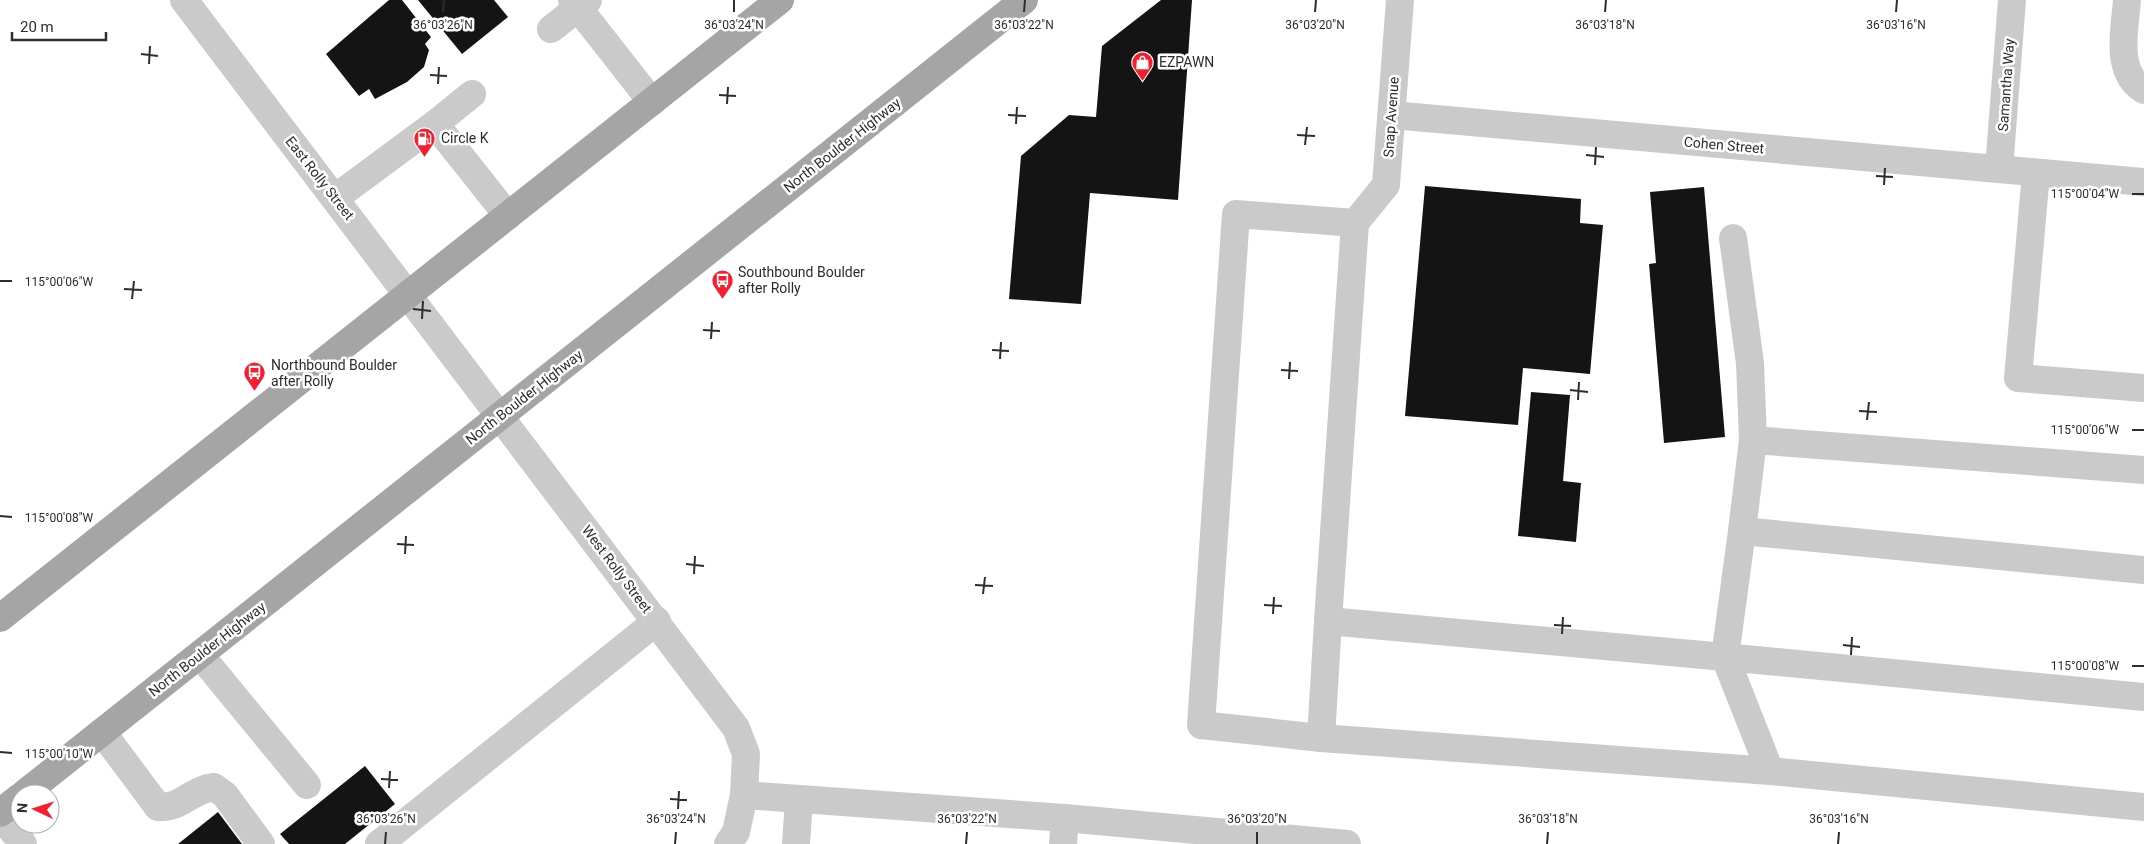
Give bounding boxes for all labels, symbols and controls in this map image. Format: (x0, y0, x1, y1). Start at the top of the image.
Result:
scale bar (12, 10, 106, 42)
text: 20 m (20, 18, 54, 36)
text: 36°03'26"N (413, 18, 473, 32)
text: 36°03'24"N (704, 18, 764, 32)
text: 36°03'22"N (994, 18, 1054, 32)
text: 36°03'20"N (1285, 18, 1345, 32)
text: 36°03'18"N (1575, 18, 1635, 32)
text: 36°03'16"N (1866, 18, 1926, 32)
street label: Samantha Way (1995, 38, 2017, 132)
shop icon: EZPAWN (1131, 50, 1155, 81)
place label: EZPAWN (1159, 54, 1214, 70)
street label: Snap Avenue (1380, 76, 1402, 158)
street label: North Boulder Highway (780, 94, 904, 196)
fuel station icon: Circle K (413, 126, 437, 157)
place label: Circle K (441, 130, 489, 146)
street label: East Rolly Street (283, 133, 358, 223)
street label: Cohen Street (1683, 134, 1765, 157)
text: 115°00'04"W (2051, 187, 2119, 201)
place label: Southbound Boulder after Rolly (738, 264, 865, 296)
bus stop icon: Southbound Boulder after Rolly (710, 268, 734, 299)
text: 115°00'06"W (25, 275, 93, 289)
street label: North Boulder Highway (462, 346, 586, 448)
place label: Northbound Boulder after Rolly (271, 357, 397, 389)
bus stop icon: Northbound Boulder after Rolly (243, 361, 267, 392)
text: 115°00'06"W (2051, 423, 2119, 437)
text: 115°00'08"W (25, 511, 93, 525)
street label: West Rolly Street (579, 522, 655, 616)
street label: North Boulder Highway (145, 598, 269, 700)
text: 115°00'08"W (2051, 659, 2119, 673)
text: 115°00'10"W (25, 747, 93, 761)
north arrow (10, 784, 60, 834)
text: N (14, 803, 30, 814)
text: 36°03'26"N (356, 812, 416, 826)
text: 36°03'24"N (646, 812, 706, 826)
text: 36°03'22"N (937, 812, 997, 826)
text: 36°03'20"N (1227, 812, 1287, 826)
text: 36°03'18"N (1518, 812, 1578, 826)
text: 36°03'16"N (1809, 812, 1869, 826)

